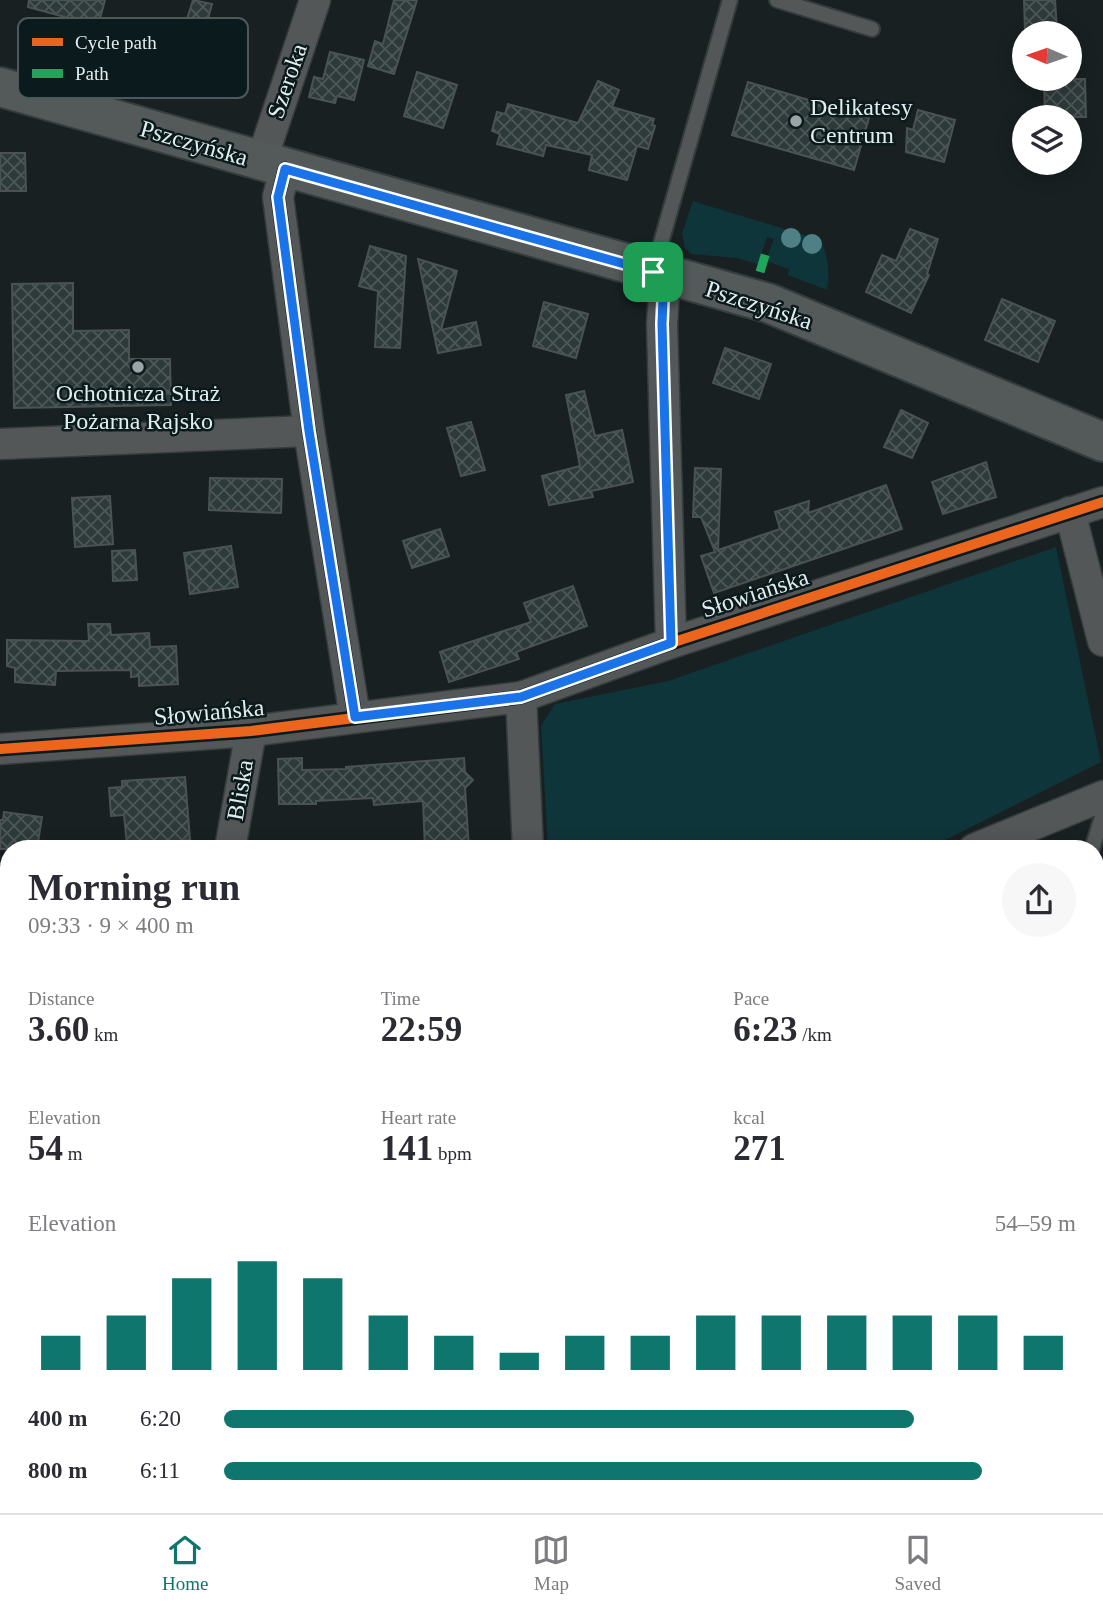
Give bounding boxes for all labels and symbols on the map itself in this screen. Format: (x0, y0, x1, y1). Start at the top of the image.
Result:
legend (18, 18, 248, 98)
north arrow (1012, 21, 1082, 91)
text: Cycle path (75, 32, 157, 53)
street label: Szeroka (262, 40, 312, 122)
text: Path (75, 63, 109, 84)
place label: Delikatesy Centrum (810, 94, 913, 148)
marker: Delikatesy Centrum (788, 113, 804, 129)
street label: Pszczyńska (137, 115, 251, 171)
pin (623, 242, 683, 302)
street label: Pszczyńska (702, 276, 816, 335)
marker: Ochotnicza Straż Pożarna Rajsko (130, 359, 146, 375)
place label: Ochotnicza Straż Pożarna Rajsko (56, 380, 220, 434)
street label: Słowiańska (698, 563, 812, 622)
street label: Słowiańska (153, 694, 266, 730)
street label: Bliska (222, 757, 258, 822)

